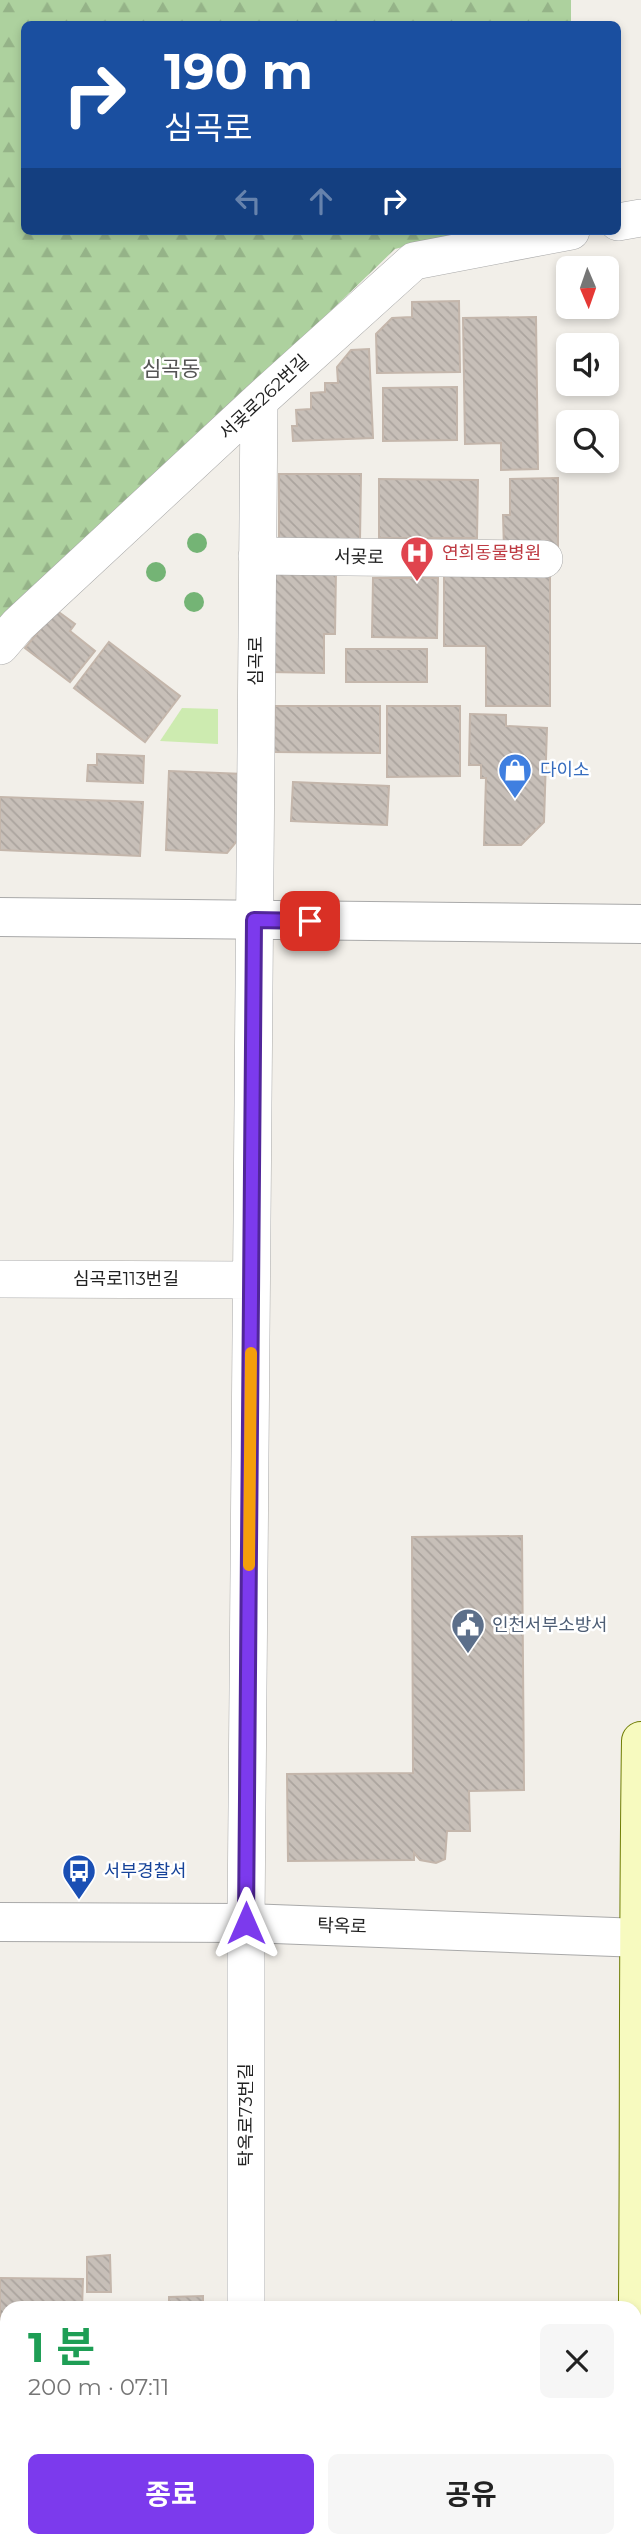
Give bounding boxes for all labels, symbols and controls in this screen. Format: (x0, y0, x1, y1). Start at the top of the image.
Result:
text: 190 m (164, 42, 313, 101)
icon: right (49, 49, 140, 140)
text: 심곡로 (164, 108, 252, 147)
icon: left (229, 182, 267, 220)
icon: ahead (302, 182, 340, 220)
icon: right (375, 182, 413, 220)
north arrow (556, 256, 620, 318)
map controls (556, 256, 619, 473)
button: sound (556, 333, 619, 396)
street label: 서곶로262번길 (215, 350, 313, 444)
district label: 심곡동 (142, 356, 200, 381)
button: search (556, 410, 619, 473)
hospital icon: 연희동물병원 (398, 534, 436, 583)
place label: 연희동물병원 (442, 542, 541, 564)
street label: 서곶로 (334, 546, 384, 568)
street label: 심곡로 (245, 636, 267, 686)
shop icon: 다이소 (496, 751, 534, 800)
place label: 다이소 (540, 759, 590, 781)
pin (280, 891, 340, 951)
icon: arrive (291, 902, 329, 940)
street label: 심곡로113번길 (73, 1268, 179, 1290)
public building icon: 인천서부소방서 (449, 1606, 487, 1655)
place label: 인천서부소방서 (492, 1614, 608, 1636)
bus stop icon: 서부경찰서 (60, 1852, 98, 1901)
place label: 서부경찰서 (104, 1860, 187, 1882)
position arrow (209, 1886, 283, 1960)
street label: 탁옥로 (317, 1914, 367, 1938)
street label: 탁옥로73번길 (235, 2063, 257, 2167)
text: 1 분 (28, 2321, 95, 2373)
button: close (540, 2324, 614, 2398)
text: 200 m · 07:11 (28, 2373, 169, 2401)
button: 종료 (28, 2454, 314, 2534)
button: 공유 (328, 2454, 614, 2534)

